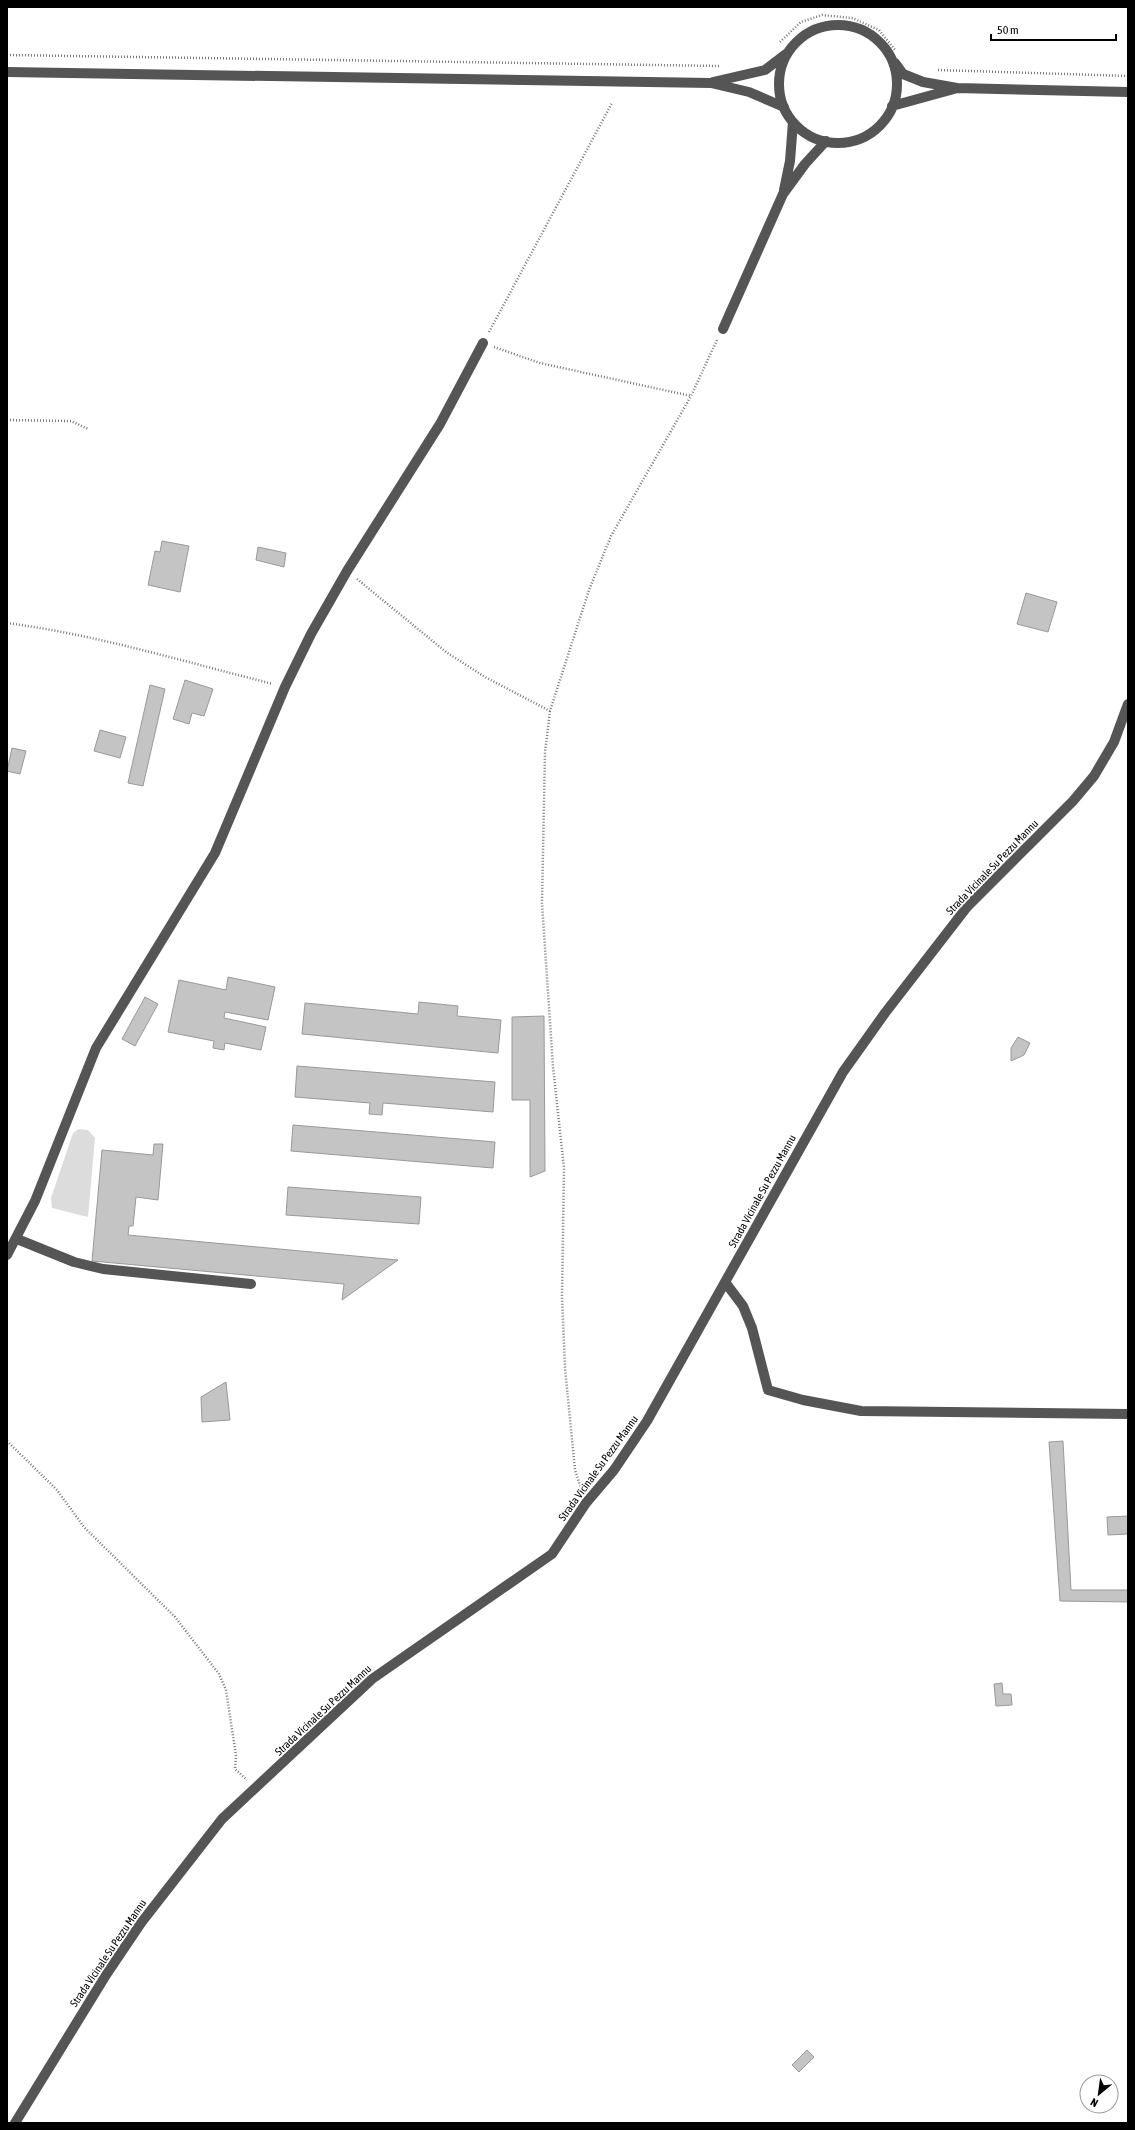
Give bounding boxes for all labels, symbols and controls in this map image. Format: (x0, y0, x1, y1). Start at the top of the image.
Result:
scale bar (991, 16, 1116, 42)
text: 50 m (997, 23, 1019, 37)
street label: Strada Vicinale Su Pezzu Mannu (944, 817, 1040, 917)
street label: Strada Vicinale Su Pezzu Mannu (726, 1133, 798, 1249)
street label: Strada Vicinale Su Pezzu Mannu (556, 1413, 640, 1523)
street label: Strada Vicinale Su Pezzu Mannu (272, 1662, 374, 1758)
street label: Strada Vicinale Su Pezzu Mannu (68, 1897, 148, 2009)
north arrow (1079, 2074, 1119, 2114)
text: N (1088, 2096, 1100, 2110)

